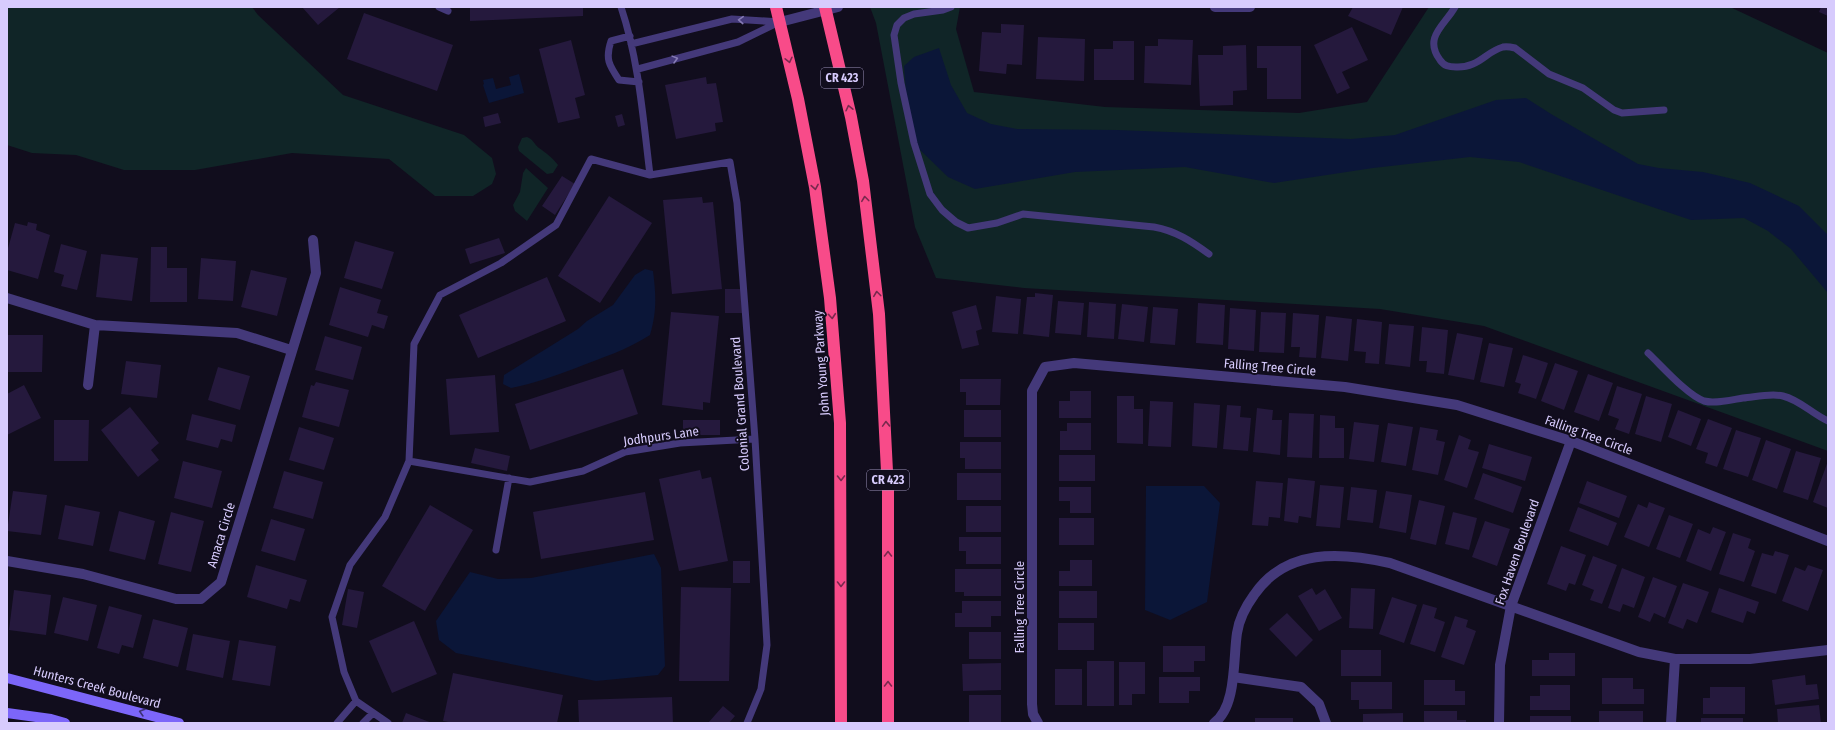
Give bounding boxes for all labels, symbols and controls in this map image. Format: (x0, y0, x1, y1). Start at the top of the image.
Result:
one-way arrow (738, 15, 744, 24)
one-way arrow (671, 55, 678, 64)
one-way arrow (784, 57, 792, 63)
road number: CR 423 (821, 68, 863, 88)
one-way arrow (845, 105, 853, 111)
one-way arrow (810, 184, 819, 190)
one-way arrow (861, 196, 870, 202)
one-way arrow (873, 291, 882, 297)
street label: John Young Parkway (810, 309, 832, 416)
one-way arrow (827, 313, 836, 319)
street label: Colonial Grand Boulevard (728, 336, 752, 472)
street label: Falling Tree Circle (1223, 356, 1317, 378)
street label: Falling Tree Circle (1543, 412, 1635, 458)
one-way arrow (882, 421, 890, 427)
street label: Jodhpurs Lane (622, 423, 700, 449)
road number: CR 423 (867, 470, 909, 490)
one-way arrow (837, 475, 845, 481)
street label: Fox Haven Boulevard (1492, 497, 1542, 607)
street label: Amaca Circle (204, 501, 238, 569)
one-way arrow (884, 551, 892, 557)
street label: Falling Tree Circle (1012, 561, 1027, 653)
one-way arrow (837, 581, 845, 587)
street label: Hunters Creek Boulevard (32, 663, 162, 711)
one-way arrow (884, 681, 892, 687)
one-way arrow (139, 708, 146, 717)

